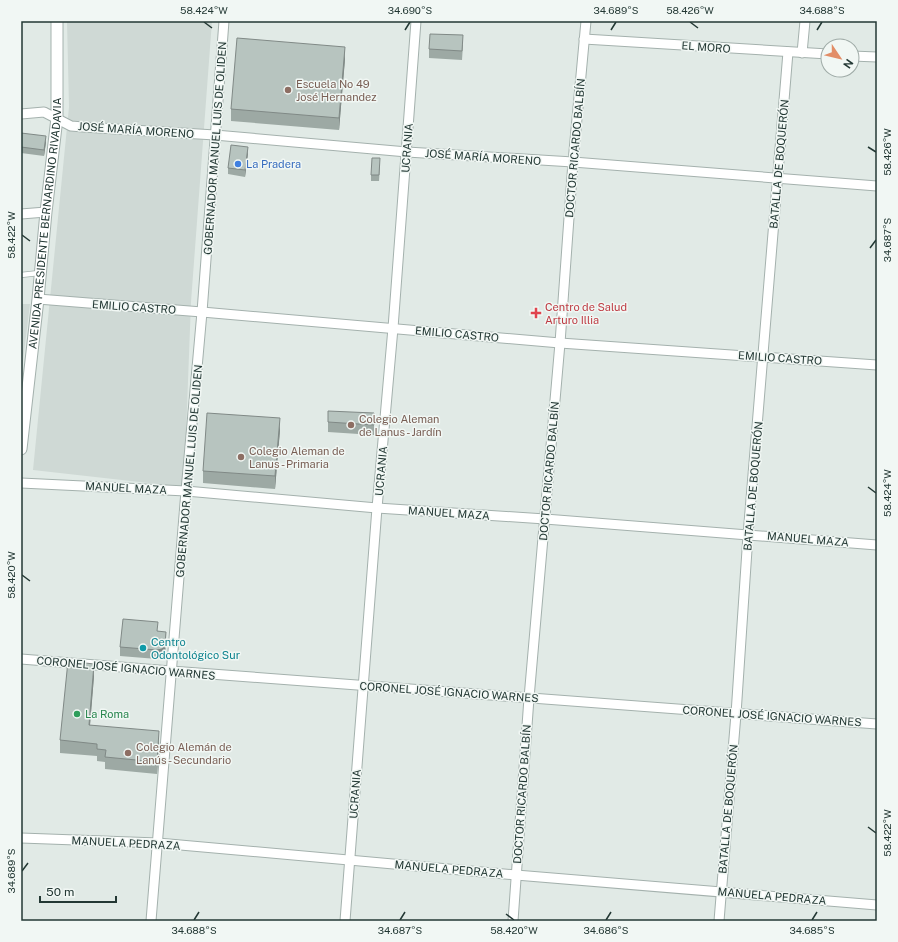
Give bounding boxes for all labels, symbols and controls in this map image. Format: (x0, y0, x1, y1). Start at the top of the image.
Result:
text: 58.424°W (180, 4, 228, 16)
text: 34.690°S (388, 4, 433, 16)
text: 34.689°S (594, 4, 639, 16)
text: 58.426°W (666, 4, 714, 16)
text: 34.688°S (799, 4, 845, 16)
north arrow (820, 38, 860, 78)
street label: EL MORO (681, 39, 731, 55)
street label: GOBERNADOR MANUEL LUIS DE OLIDEN (202, 41, 228, 255)
text: N (841, 57, 856, 71)
place label: Escuela No 49 José Hernandez (296, 78, 376, 103)
street label: DOCTOR RICARDO BALBÍN (562, 78, 587, 218)
marker: Escuela No 49 José Hernandez (283, 85, 293, 95)
street label: AVENIDA PRESIDENTE BERNARDINO RIVADAVIA (26, 97, 63, 350)
street label: BATALLA DE BOQUERÓN (766, 99, 791, 229)
street label: JOSÉ MARÍA MORENO (78, 119, 194, 140)
street label: UCRANIA (399, 123, 415, 173)
text: 58.426°W (881, 128, 893, 176)
street label: JOSÉ MARÍA MORENO (425, 146, 541, 167)
place label: La Pradera (246, 158, 301, 170)
marker: La Pradera (233, 159, 243, 169)
text: 58.422°W (5, 211, 17, 259)
text: 34.687°S (881, 217, 893, 262)
street label: EMILIO CASTRO (92, 298, 176, 316)
place label: Centro de Salud Arturo Illia (545, 301, 627, 326)
marker: Centro de Salud Arturo Illia (530, 307, 542, 319)
street label: EMILIO CASTRO (415, 324, 499, 344)
street label: EMILIO CASTRO (738, 349, 822, 367)
street label: GOBERNADOR MANUEL LUIS DE OLIDEN (174, 364, 204, 578)
street label: DOCTOR RICARDO BALBÍN (536, 401, 561, 541)
place label: Colegio Aleman de Lanus - Jardín (359, 413, 442, 438)
marker: Colegio Aleman de Lanus - Jardín (346, 420, 356, 430)
street label: BATALLA DE BOQUERÓN (740, 421, 765, 551)
place label: Colegio Aleman de Lanus - Primaria (249, 445, 345, 470)
street label: UCRANIA (373, 445, 389, 496)
marker: Colegio Aleman de Lanus - Primaria (236, 452, 246, 462)
text: 58.424°W (881, 469, 893, 517)
street label: MANUEL MAZA (85, 480, 167, 496)
street label: MANUEL MAZA (408, 504, 490, 522)
street label: MANUEL MAZA (767, 529, 849, 549)
text: 58.420°W (5, 551, 17, 599)
place label: Centro Odontológico Sur (151, 636, 240, 661)
marker: Centro Odontológico Sur (138, 643, 148, 653)
street label: CORONEL JOSÉ IGNACIO WARNES (36, 653, 216, 682)
street label: CORONEL JOSÉ IGNACIO WARNES (359, 679, 539, 704)
street label: CORONEL JOSÉ IGNACIO WARNES (682, 703, 862, 728)
place label: La Roma (85, 708, 129, 720)
marker: La Roma (72, 709, 82, 719)
street label: DOCTOR RICARDO BALBÍN (510, 724, 533, 864)
place label: Colegio Alemán de Lanús - Secundario (136, 741, 232, 766)
street label: BATALLA DE BOQUERÓN (715, 744, 740, 874)
marker: Colegio Alemán de Lanús - Secundario (123, 748, 133, 758)
street label: UCRANIA (347, 769, 363, 819)
text: 58.422°W (881, 809, 893, 857)
street label: MANUELA PEDRAZA (71, 834, 181, 852)
text: 34.689°S (5, 848, 17, 893)
street label: MANUELA PEDRAZA (394, 858, 504, 880)
scale bar (40, 878, 116, 904)
text: 50 m (46, 885, 74, 899)
street label: MANUELA PEDRAZA (717, 885, 827, 907)
text: 34.688°S (171, 924, 217, 936)
text: 34.687°S (378, 924, 423, 936)
text: 58.420°W (490, 924, 538, 936)
text: 34.686°S (584, 924, 629, 936)
text: 34.685°S (789, 924, 835, 936)

